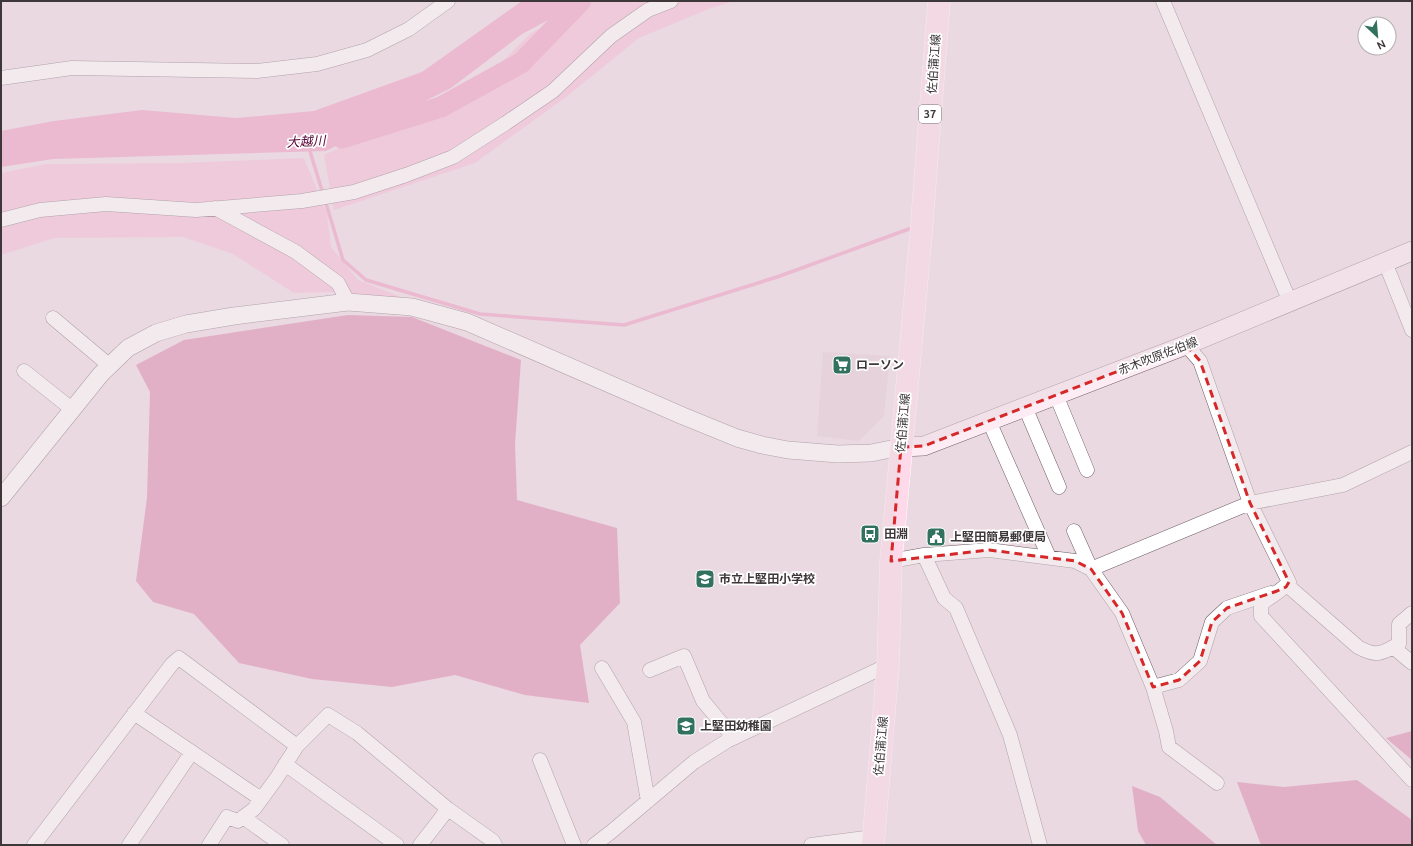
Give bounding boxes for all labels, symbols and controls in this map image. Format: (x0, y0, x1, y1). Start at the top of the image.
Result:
north arrow (1357, 16, 1397, 56)
street label: 佐伯蒲江線 (925, 34, 942, 94)
text: N (1375, 38, 1388, 52)
road number: 37 (919, 105, 941, 123)
water label: 大越川 (286, 133, 328, 149)
street label: 赤木吹原佐伯線 (1116, 334, 1199, 377)
supermarket icon: ローソン (831, 354, 853, 376)
place label: ローソン (856, 358, 904, 371)
street label: 佐伯蒲江線 (893, 392, 912, 453)
bus stop icon: 田淵 (859, 523, 881, 545)
public building icon: 上堅田簡易郵便局 (925, 526, 947, 548)
place label: 田淵 (884, 527, 908, 540)
place label: 上堅田簡易郵便局 (950, 530, 1046, 543)
school or university icon: 市立上堅田小学校 (694, 568, 716, 590)
place label: 市立上堅田小学校 (719, 572, 815, 585)
school or university icon: 上堅田幼稚園 (675, 715, 697, 737)
street label: 佐伯蒲江線 (871, 715, 890, 776)
place label: 上堅田幼稚園 (700, 719, 772, 732)

